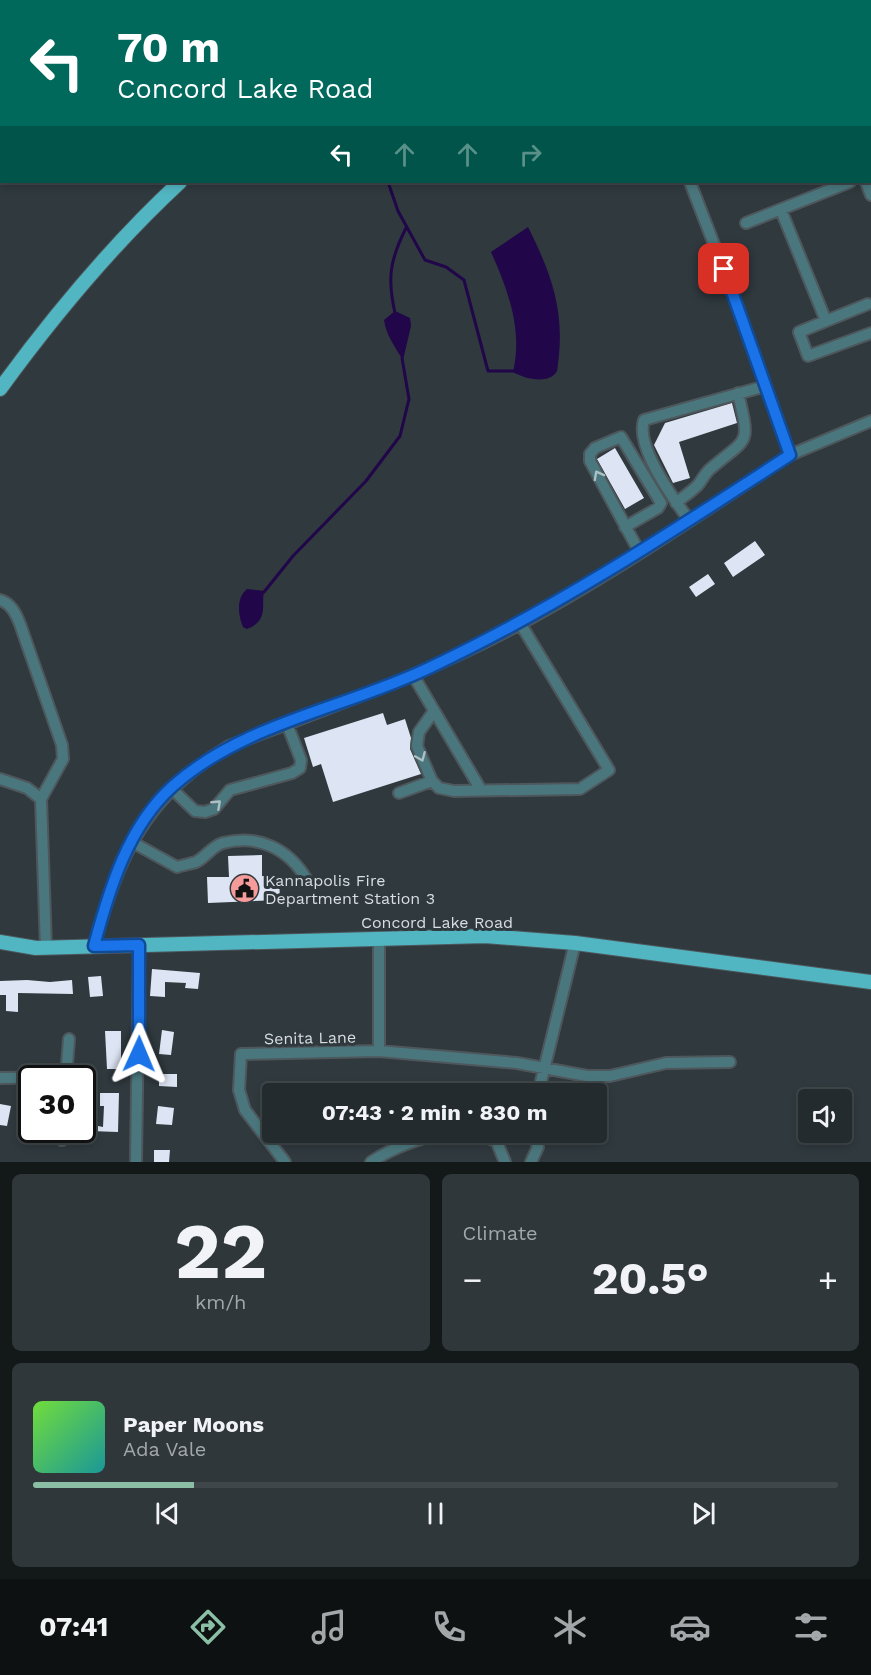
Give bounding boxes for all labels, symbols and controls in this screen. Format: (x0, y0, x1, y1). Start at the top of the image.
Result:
text: 70 m (117, 23, 220, 72)
icon: left (18, 24, 96, 102)
text: Concord Lake Road (117, 73, 373, 105)
icon: left (325, 138, 358, 171)
icon: ahead (388, 138, 421, 171)
icon: ahead (451, 138, 484, 171)
icon: right (514, 138, 547, 171)
pin (698, 243, 749, 294)
icon: arrive (707, 252, 740, 285)
one-way arrow (594, 471, 605, 481)
one-way arrow (414, 751, 426, 762)
one-way arrow (210, 800, 221, 811)
place label: Kannapolis Fire Department Station 3 (265, 871, 435, 908)
public building icon: Kannapolis Fire Department Station 3 (228, 873, 260, 905)
street label: Concord Lake Road (361, 913, 513, 932)
position arrow (107, 1022, 171, 1086)
street label: Senita Lane (264, 1028, 356, 1048)
speed limit sign: 30 (18, 1065, 96, 1143)
map controls (798, 1089, 852, 1143)
button: sound (798, 1089, 852, 1143)
text: 07:43 · 2 min · 830 m (322, 1100, 547, 1125)
text: 22 (174, 1205, 267, 1297)
text: Climate (463, 1221, 538, 1245)
text: 20.5° (592, 1252, 709, 1305)
text: − (463, 1260, 482, 1299)
text: + (818, 1260, 838, 1299)
text: km/h (195, 1290, 247, 1314)
text: Paper Moons (123, 1412, 264, 1437)
text: Ada Vale (123, 1437, 206, 1461)
icon: previous (151, 1497, 184, 1530)
icon: pause (419, 1497, 452, 1530)
icon: next (687, 1497, 720, 1530)
icon: directions (187, 1606, 229, 1648)
icon: music (308, 1606, 350, 1648)
icon: phone (428, 1606, 470, 1648)
icon: climate (549, 1606, 591, 1648)
icon: car (669, 1606, 711, 1648)
icon: filters (790, 1606, 832, 1648)
text: 07:41 (39, 1611, 108, 1643)

